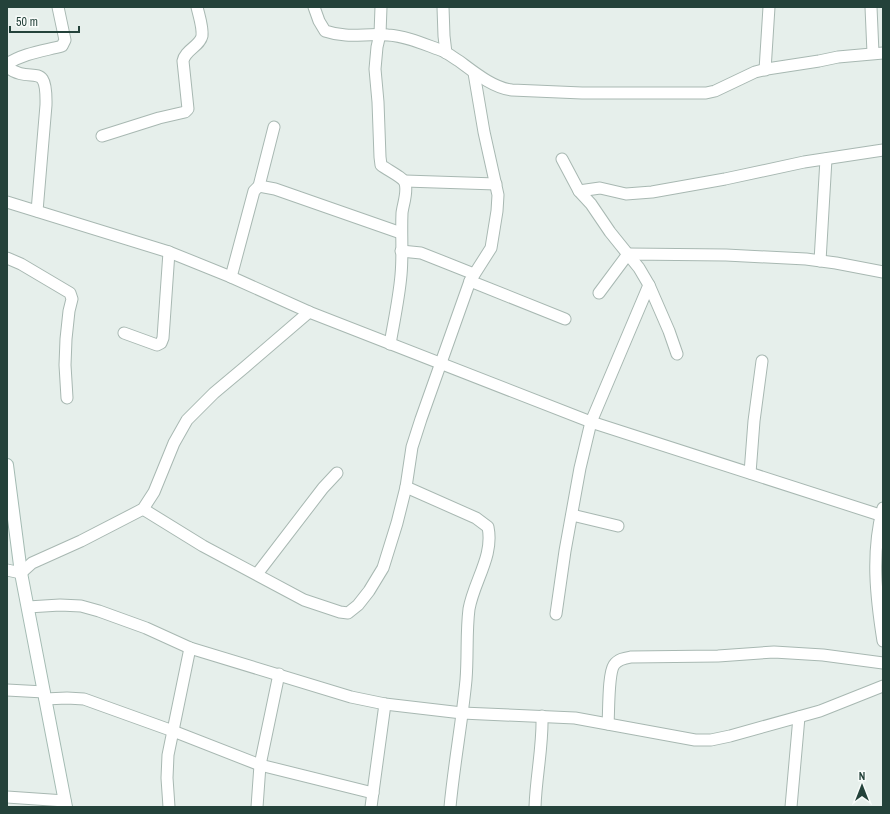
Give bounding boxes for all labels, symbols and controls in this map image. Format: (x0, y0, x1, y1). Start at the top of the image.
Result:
scale bar (10, 8, 79, 34)
text: 50 m (16, 14, 38, 30)
north arrow (842, 766, 882, 806)
text: N (859, 769, 865, 783)

